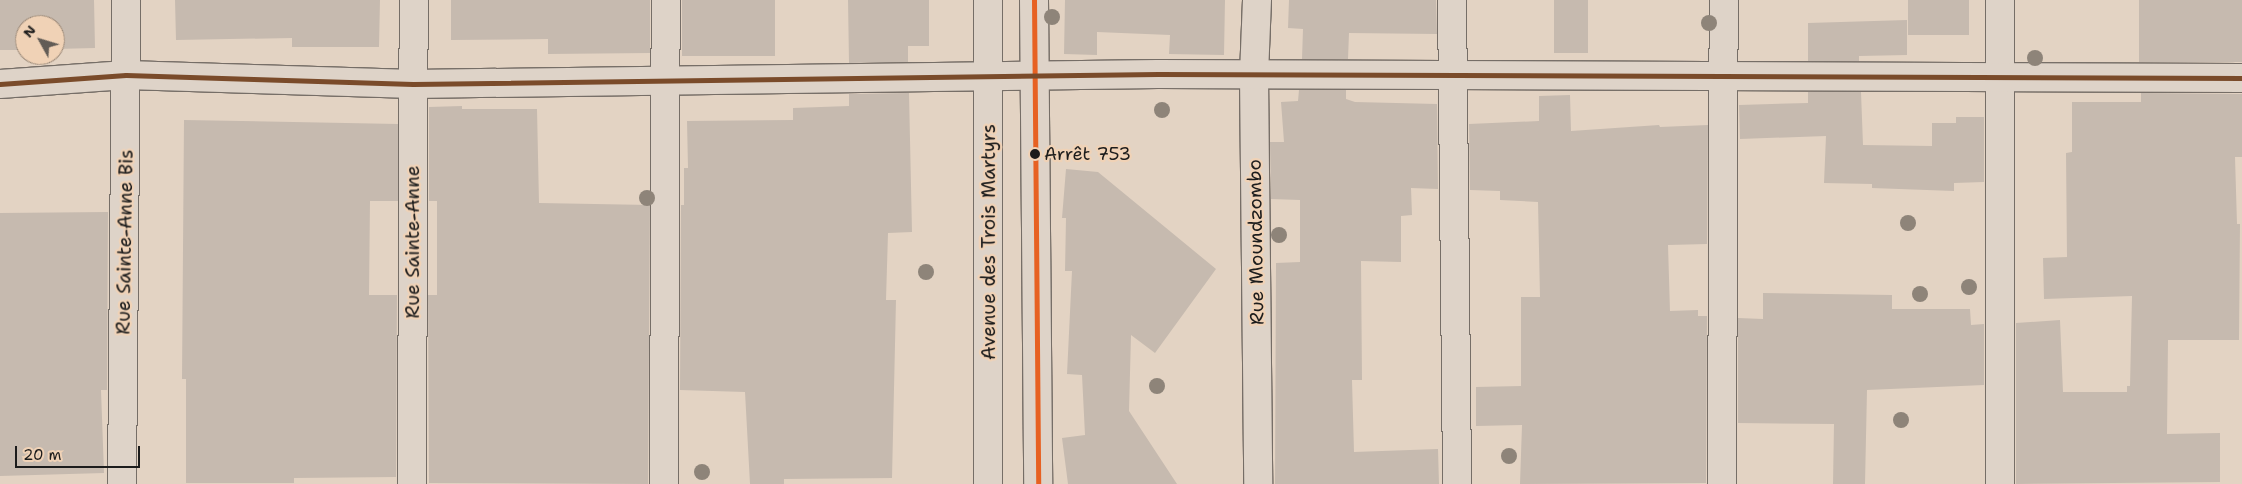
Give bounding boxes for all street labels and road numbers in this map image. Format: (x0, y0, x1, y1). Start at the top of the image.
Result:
street label: Avenue des Trois Martyrs (978, 124, 1000, 360)
street label: Rue Sainte-Anne Bis (112, 149, 138, 335)
street label: Rue Moundzombo (1243, 159, 1269, 325)
street label: Rue Sainte-Anne (402, 165, 424, 319)

